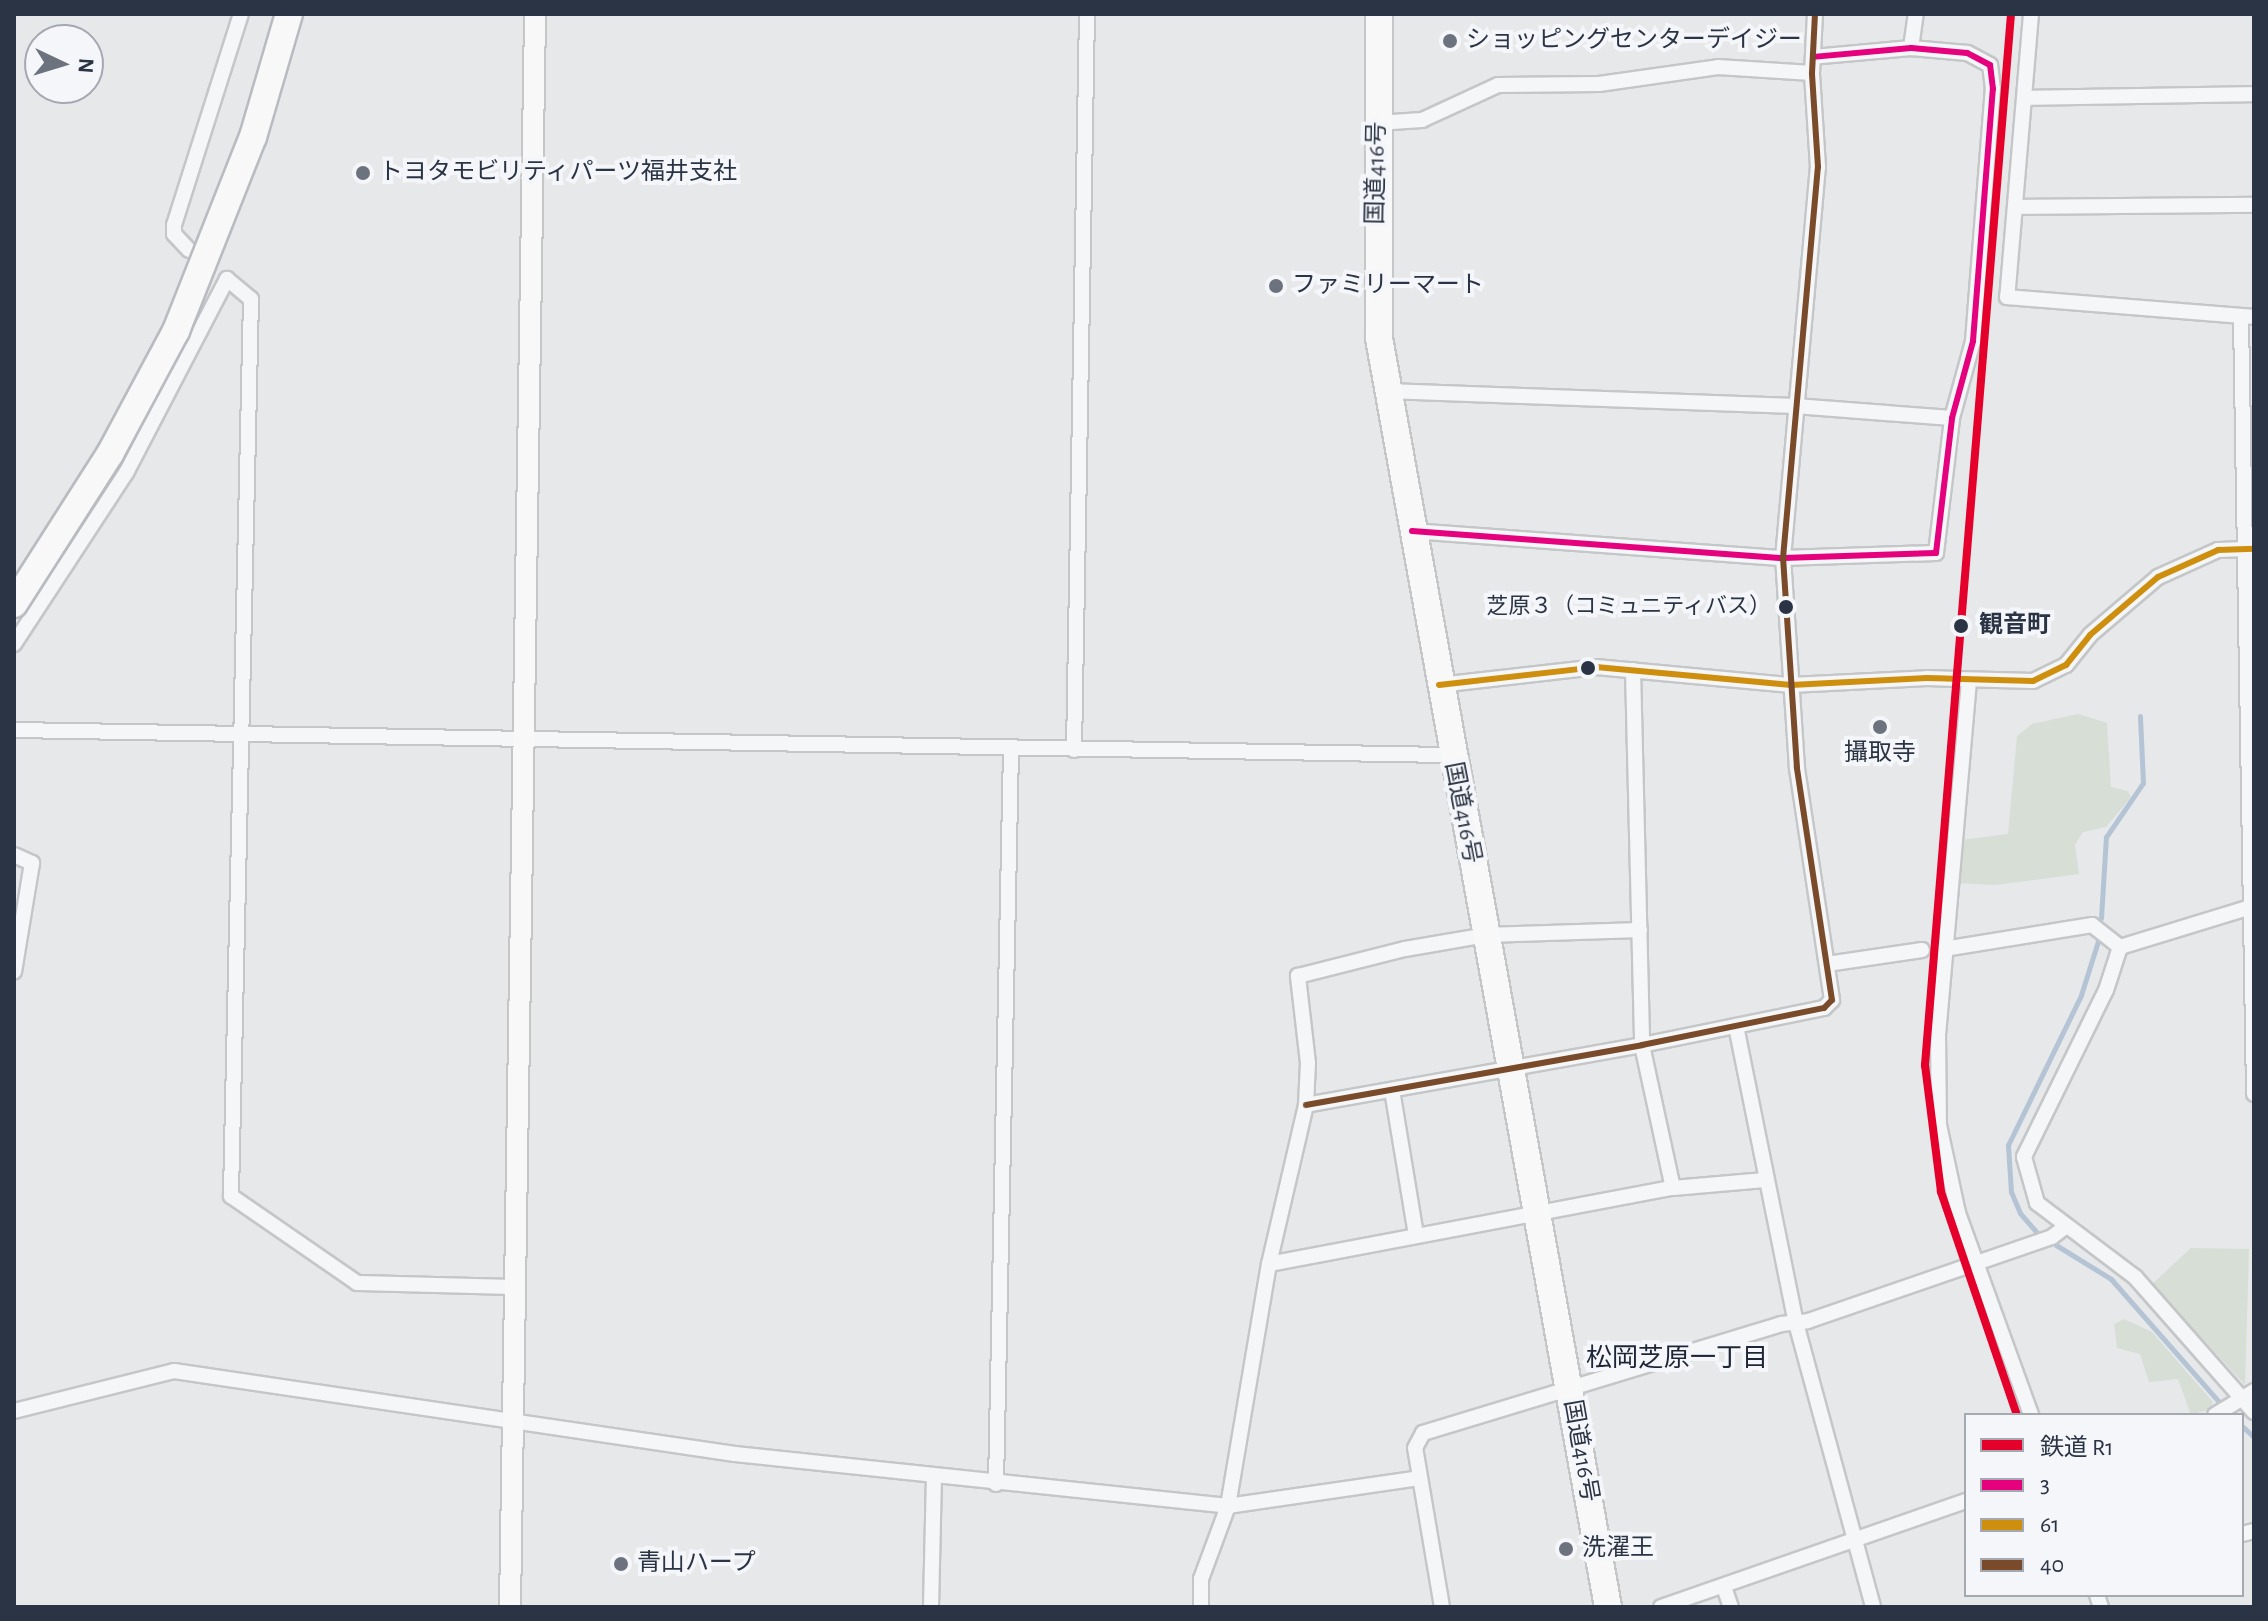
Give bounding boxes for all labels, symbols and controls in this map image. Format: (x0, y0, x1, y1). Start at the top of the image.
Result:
north arrow (24, 24, 104, 104)
place label: ショッピングセンターデイジー (1466, 27, 1802, 55)
marker: ショッピングセンターデイジー (1441, 32, 1459, 50)
text: N (74, 57, 97, 74)
street label: 国道416号 (1362, 121, 1392, 225)
place label: トヨタモビリティパーツ福井支社 (379, 159, 739, 187)
marker: トヨタモビリティパーツ福井支社 (354, 164, 372, 182)
place label: ファミリーマート (1292, 272, 1484, 300)
marker: ファミリーマート (1267, 277, 1285, 295)
place label: 芝原３（コミュニティバス） (1485, 594, 1771, 620)
marker: 芝原３（コミュニティバス） (1778, 599, 1794, 615)
place label: 観音町 (1979, 612, 2051, 640)
marker: 観音町 (1950, 615, 1972, 637)
unlabelled marker (1580, 660, 1596, 676)
marker: 攝取寺 (1871, 718, 1889, 736)
place label: 攝取寺 (1844, 740, 1916, 768)
street label: 国道416号 (1438, 760, 1486, 866)
district label: 松岡芝原一丁目 (1586, 1343, 1768, 1375)
street label: 国道416号 (1557, 1398, 1603, 1504)
legend (1964, 1413, 2244, 1597)
text: 鉄道 R1 (2040, 1436, 2114, 1460)
text: 3 (2040, 1473, 2050, 1497)
text: 61 (2040, 1513, 2060, 1537)
place label: 洗濯王 (1582, 1535, 1654, 1563)
marker: 洗濯王 (1557, 1540, 1575, 1558)
place label: 青山ハープ (637, 1550, 757, 1578)
text: 40 (2040, 1553, 2064, 1577)
marker: 青山ハープ (612, 1555, 630, 1573)

